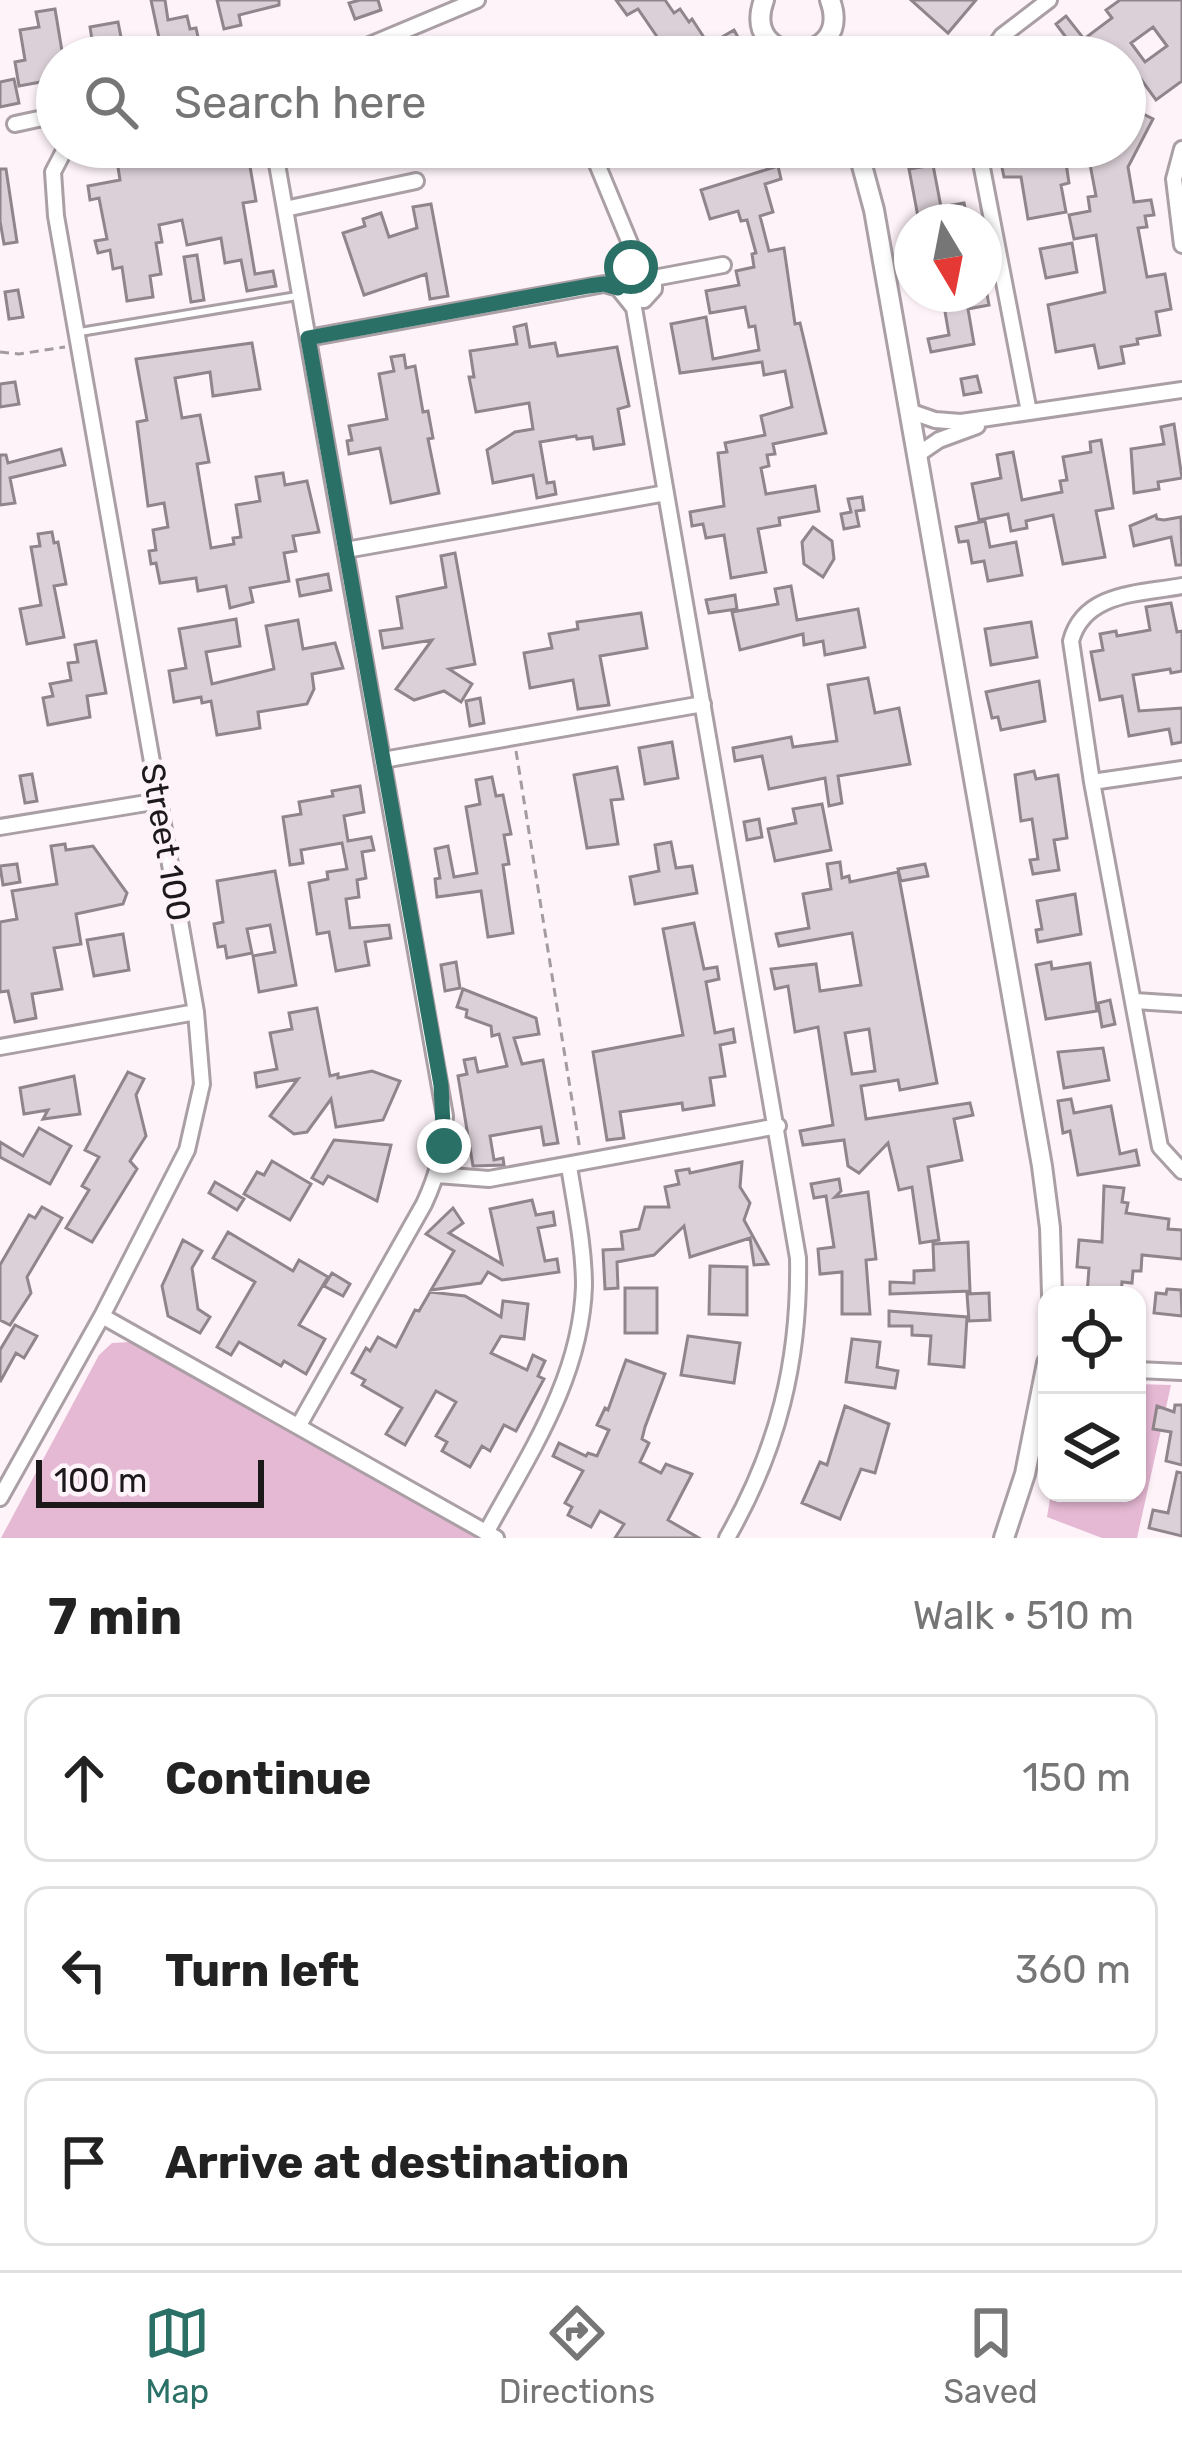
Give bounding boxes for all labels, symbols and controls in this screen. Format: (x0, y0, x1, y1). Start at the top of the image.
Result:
search box (36, 36, 1146, 168)
icon: search (78, 69, 144, 135)
text: Search here (174, 76, 426, 129)
north arrow (894, 204, 1002, 312)
route start (604, 240, 658, 294)
street label: Street 100 (133, 760, 199, 924)
route end (417, 1119, 471, 1173)
map controls (1038, 1286, 1146, 1502)
button: locate (1038, 1286, 1146, 1394)
button: layers (1038, 1394, 1146, 1502)
scale bar (36, 1454, 264, 1507)
text: 100 m (54, 1461, 147, 1500)
text: 7 min (48, 1586, 182, 1647)
text: Walk · 510 m (913, 1593, 1134, 1639)
icon: ahead (51, 1745, 117, 1811)
text: Continue (165, 1752, 371, 1805)
text: 150 m (1022, 1755, 1131, 1801)
icon: left (51, 1937, 117, 2003)
text: Turn left (165, 1944, 359, 1997)
text: 360 m (1015, 1947, 1131, 1993)
icon: arrive (51, 2129, 117, 2195)
text: Arrive at destination (165, 2136, 630, 2189)
tab: Map (144, 2300, 210, 2411)
tab: Directions (499, 2300, 655, 2411)
tab: Saved (944, 2300, 1038, 2411)

